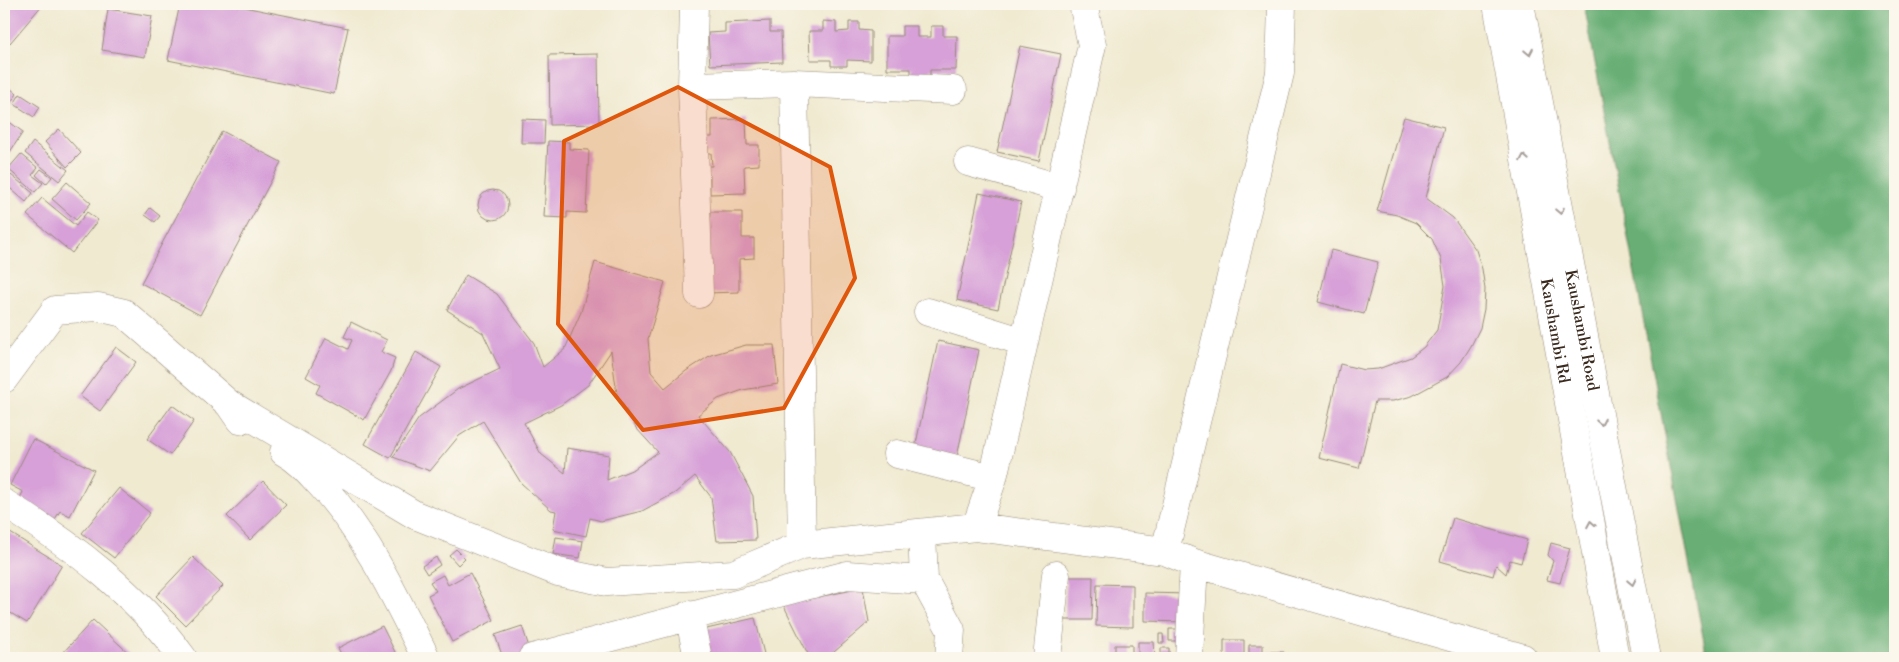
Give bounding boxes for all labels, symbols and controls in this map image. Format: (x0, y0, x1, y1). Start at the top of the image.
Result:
one-way arrow (1523, 47, 1534, 56)
one-way arrow (1520, 153, 1530, 162)
one-way arrow (1554, 207, 1564, 216)
street label: Kaushambi Road (1560, 268, 1603, 393)
street label: Kaushambi Rd (1536, 277, 1574, 385)
one-way arrow (1595, 418, 1605, 427)
one-way arrow (1586, 520, 1596, 529)
one-way arrow (1626, 577, 1636, 586)

